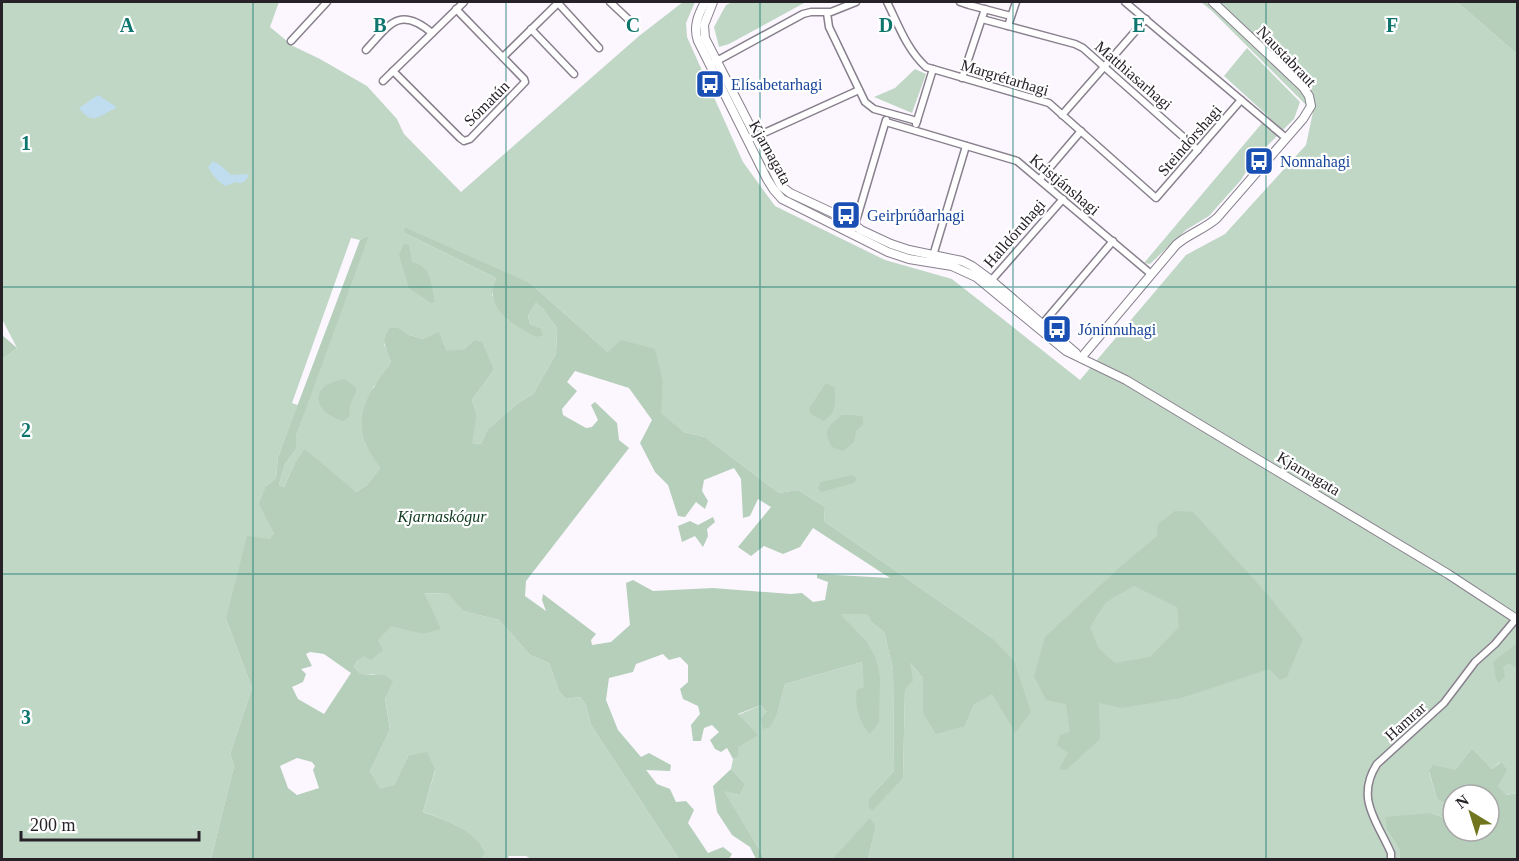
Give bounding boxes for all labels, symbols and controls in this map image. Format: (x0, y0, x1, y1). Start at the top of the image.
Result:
text: A (120, 14, 135, 36)
text: B (373, 14, 387, 36)
text: C (626, 14, 640, 36)
text: D (879, 14, 893, 36)
text: E (1132, 14, 1146, 36)
text: F (1386, 14, 1398, 36)
street label: Naustabraut (1254, 23, 1320, 90)
street label: Matthiasarhagi (1091, 37, 1176, 114)
street label: Margrétarhagi (958, 56, 1051, 100)
bus stop icon: Elísabetarhagi (694, 68, 726, 100)
place label: Elísabetarhagi (731, 76, 823, 94)
street label: Sómatún (460, 77, 512, 129)
street label: Steindórshagi (1154, 101, 1226, 180)
street label: Kjarnagata (745, 117, 795, 188)
text: 1 (21, 132, 31, 154)
bus stop icon: Nonnahagi (1243, 145, 1275, 177)
street label: Kristjánshagi (1026, 150, 1103, 219)
place label: Nonnahagi (1280, 153, 1351, 171)
street label: Halldóruhagi (980, 195, 1050, 271)
bus stop icon: Geirþrúðarhagi (830, 199, 862, 231)
place label: Geirþrúðarhagi (867, 207, 965, 225)
bus stop icon: Jóninnuhagi (1041, 313, 1073, 345)
place label: Jóninnuhagi (1078, 321, 1157, 339)
text: 2 (21, 419, 31, 441)
street label: Kjarnagata (1274, 448, 1343, 500)
park label: Kjarnaskógur (397, 508, 487, 526)
street label: Hamrar (1381, 698, 1430, 744)
text: 3 (21, 706, 31, 728)
north arrow (1441, 783, 1501, 843)
text: N (1452, 791, 1472, 812)
scale bar (21, 804, 200, 842)
text: 200 m (30, 815, 76, 835)

